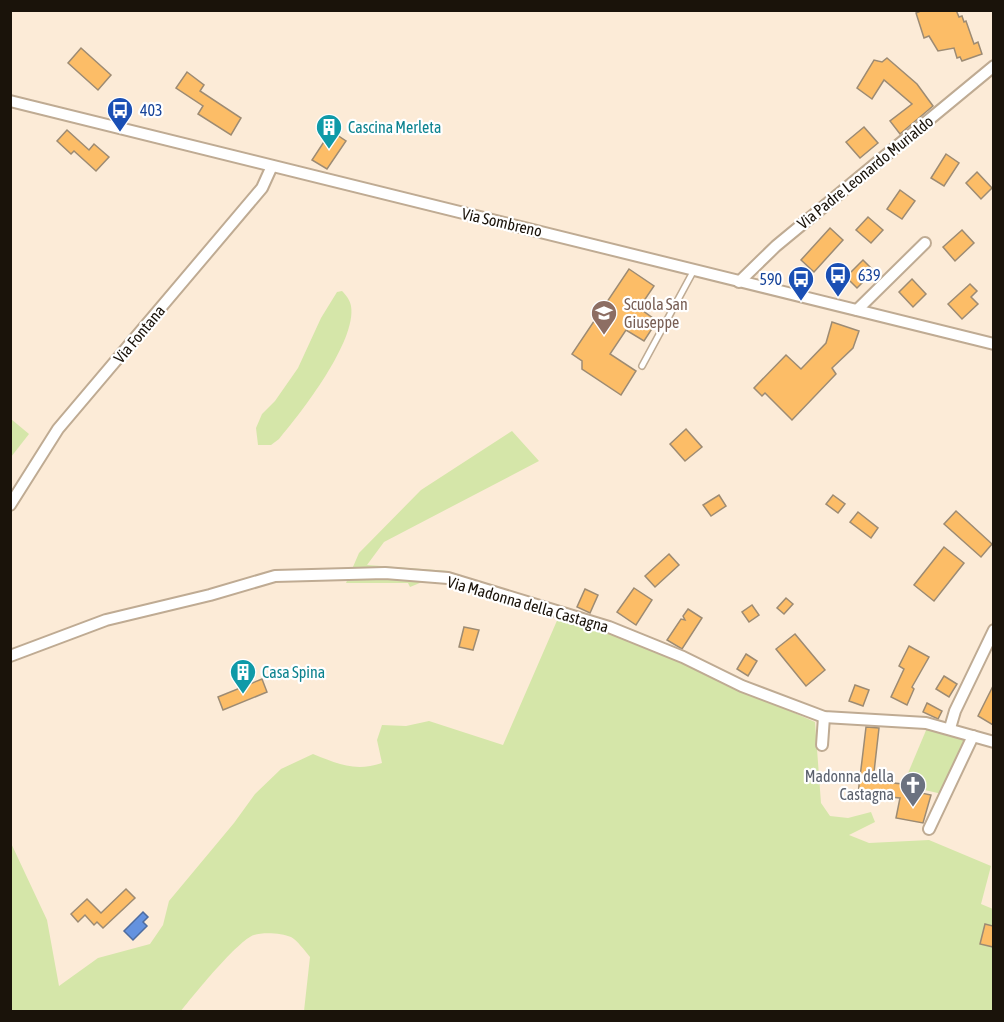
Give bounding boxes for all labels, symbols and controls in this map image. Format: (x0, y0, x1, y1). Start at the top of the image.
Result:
bus stop icon: 403 (105, 95, 135, 133)
place label: 403 (140, 101, 163, 119)
building icon: Cascina Merleta (314, 112, 344, 150)
street label: Via Padre Leonardo Murialdo (793, 112, 937, 232)
place label: Cascina Merleta (348, 118, 441, 136)
street label: Via Sombreno (460, 204, 544, 240)
bus stop icon: 639 (823, 260, 853, 298)
bus stop icon: 590 (786, 264, 816, 302)
place label: 639 (858, 266, 881, 284)
place label: 590 (759, 270, 782, 288)
place label: Scuola San Giuseppe (624, 295, 688, 332)
school or university icon: Scuola San Giuseppe (589, 298, 619, 336)
street label: Via Fontana (110, 301, 168, 367)
street label: Via Madonna della Castagna (445, 572, 611, 637)
building icon: Casa Spina (228, 657, 258, 695)
place label: Casa Spina (262, 663, 325, 682)
place label: Madonna della Castagna (805, 767, 894, 804)
church icon: Madonna della Castagna (898, 770, 928, 808)

